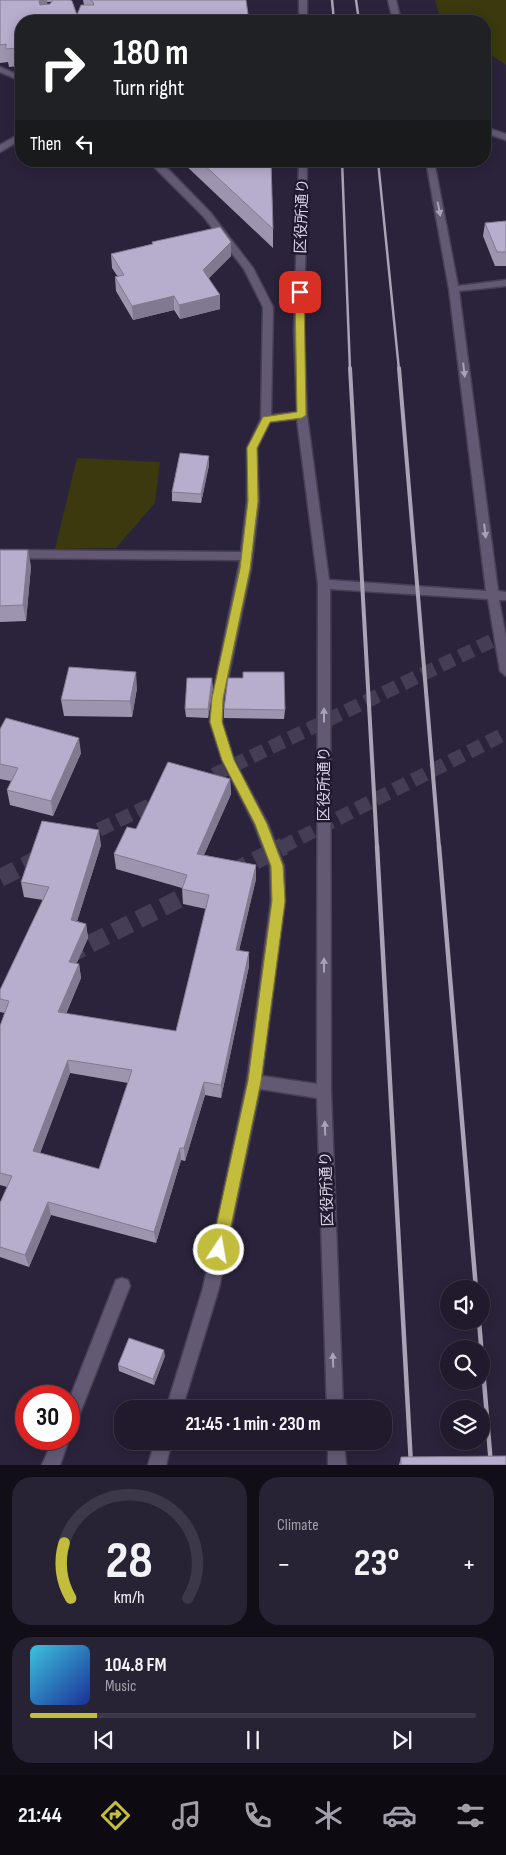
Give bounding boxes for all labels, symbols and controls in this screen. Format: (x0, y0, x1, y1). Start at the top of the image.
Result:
text: 180 m (113, 32, 189, 75)
icon: right (30, 35, 95, 100)
text: Turn right (113, 75, 184, 102)
icon: left (71, 130, 99, 158)
text: Then (30, 133, 61, 156)
street label: 区役所通り (291, 178, 313, 254)
one-way arrow (435, 202, 443, 218)
pin (279, 271, 321, 313)
icon: arrive (286, 278, 314, 306)
one-way arrow (460, 362, 468, 378)
one-way arrow (481, 523, 489, 539)
one-way arrow (320, 707, 328, 723)
street label: 区役所通り (315, 746, 334, 822)
one-way arrow (320, 957, 328, 973)
one-way arrow (321, 1119, 329, 1135)
street label: 区役所通り (316, 1151, 338, 1227)
position arrow (192, 1223, 244, 1275)
map controls (440, 1280, 490, 1450)
button: sound (440, 1280, 490, 1330)
button: search (440, 1340, 490, 1390)
one-way arrow (329, 1352, 337, 1368)
speed limit sign: 30 (15, 1385, 80, 1450)
button: layers (440, 1400, 490, 1450)
text: 21:45 · 1 min · 230 m (186, 1413, 320, 1436)
text: Climate (277, 1516, 319, 1535)
text: 28 (106, 1530, 153, 1593)
text: 23° (354, 1541, 399, 1586)
text: − (277, 1548, 291, 1581)
text: + (462, 1548, 476, 1581)
text: km/h (114, 1587, 145, 1608)
text: 104.8 FM (105, 1654, 167, 1677)
text: Music (105, 1677, 136, 1696)
icon: previous (90, 1726, 118, 1754)
icon: pause (239, 1726, 267, 1754)
icon: next (388, 1726, 416, 1754)
icon: directions (98, 1798, 133, 1833)
icon: music (169, 1798, 204, 1833)
icon: phone (240, 1798, 275, 1833)
icon: climate (311, 1798, 346, 1833)
icon: car (382, 1798, 417, 1833)
icon: filters (453, 1798, 488, 1833)
text: 21:44 (18, 1802, 62, 1829)

